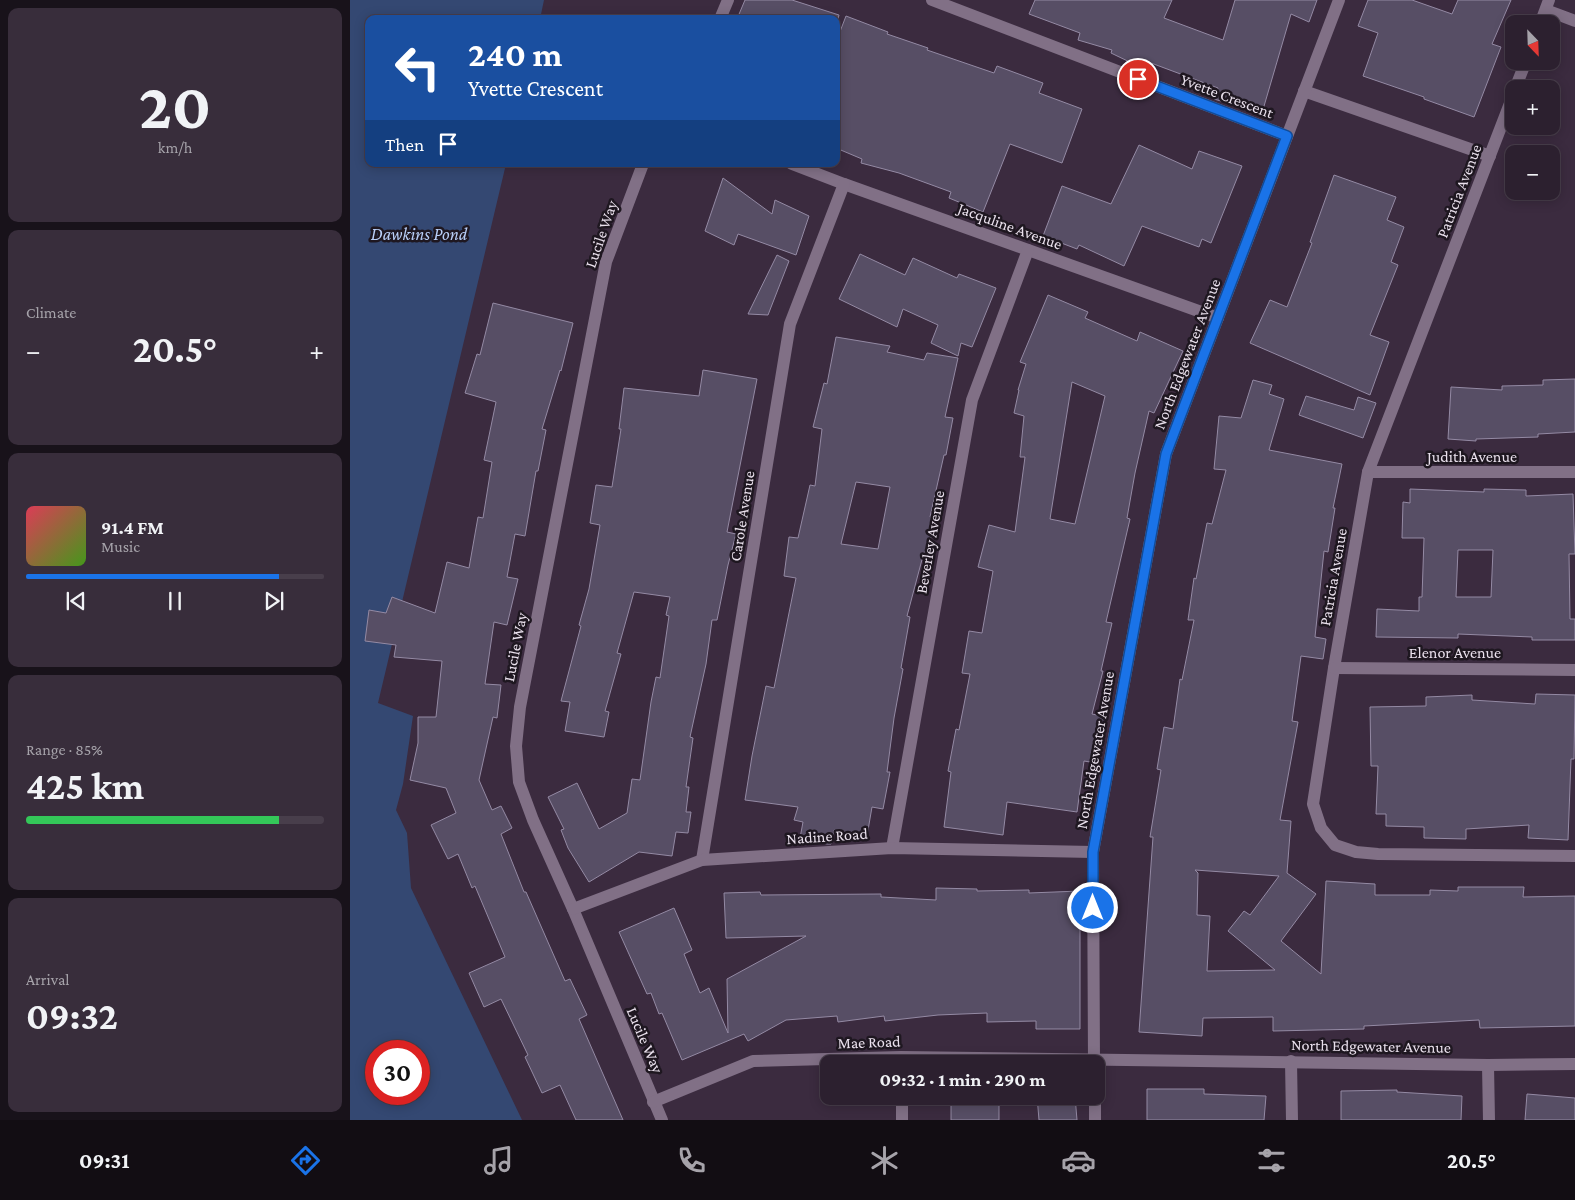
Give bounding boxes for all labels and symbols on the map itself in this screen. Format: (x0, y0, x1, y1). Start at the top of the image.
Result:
north arrow (1505, 15, 1560, 70)
pin (1117, 58, 1159, 100)
street label: Yvette Crescent (1178, 70, 1277, 122)
street label: Patricia Avenue (1433, 142, 1485, 240)
street label: Lucile Way (582, 198, 622, 270)
street label: Jacquline Avenue (953, 199, 1064, 254)
water label: Dawkins Pond (371, 224, 468, 244)
street label: North Edgewater Avenue (1150, 276, 1225, 432)
street label: Judith Avenue (1425, 448, 1517, 466)
street label: Carole Avenue (726, 470, 758, 562)
street label: Beverley Avenue (913, 489, 948, 595)
street label: Patricia Avenue (1316, 527, 1350, 627)
street label: Lucile Way (500, 610, 531, 683)
street label: Elenor Avenue (1409, 644, 1501, 661)
street label: North Edgewater Avenue (1073, 670, 1118, 830)
street label: Nadine Road (786, 825, 869, 847)
position arrow (1066, 881, 1118, 933)
street label: Lucile Way (623, 1004, 667, 1077)
street label: Mae Road (837, 1032, 901, 1052)
street label: North Edgewater Avenue (1291, 1036, 1451, 1057)
speed limit sign: 30 (365, 1040, 430, 1105)

